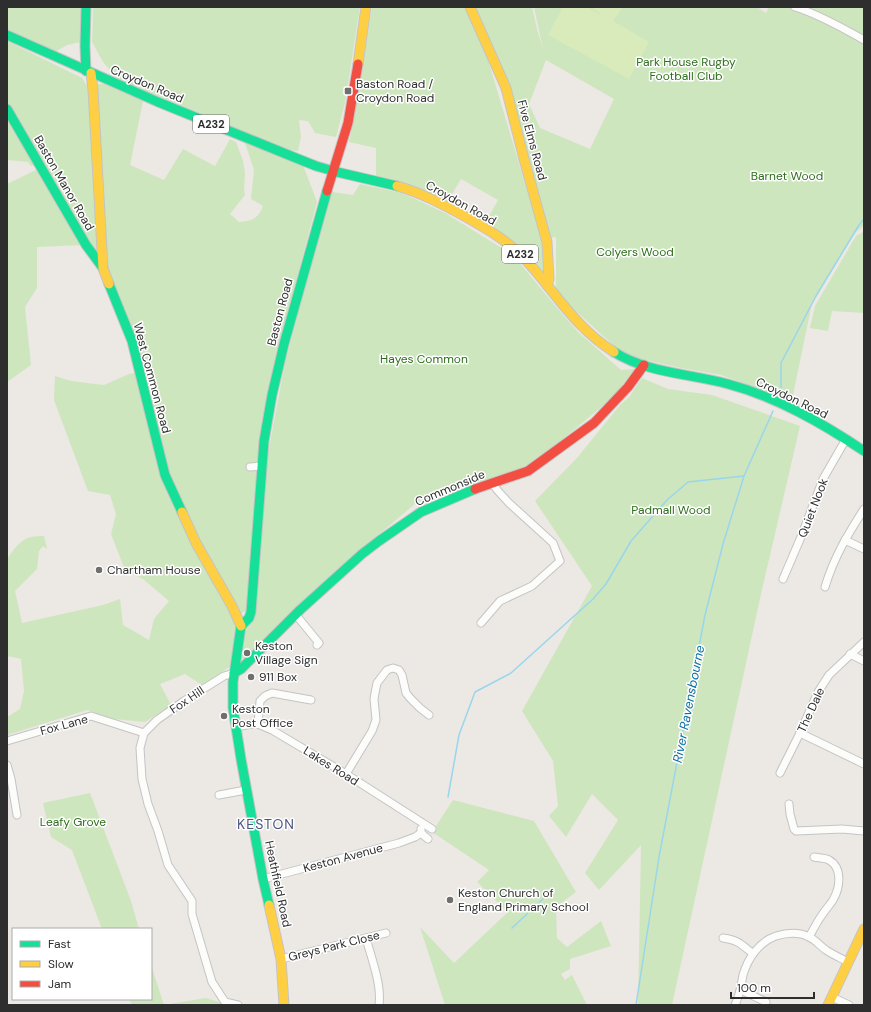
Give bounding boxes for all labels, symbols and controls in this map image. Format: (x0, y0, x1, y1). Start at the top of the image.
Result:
park label: Park House Rugby Football Club (636, 54, 736, 84)
street label: Croydon Road (108, 61, 186, 107)
place label: Baston Road / Croydon Road (356, 76, 434, 106)
marker: Baston Road / Croydon Road (343, 86, 353, 96)
street label: Five Elms Road (514, 98, 550, 182)
road number: A232 (193, 115, 229, 133)
street label: Baston Manor Road (30, 132, 98, 234)
park label: Barnet Wood (751, 168, 823, 184)
street label: Croydon Road (423, 177, 499, 229)
park label: Colyers Wood (596, 244, 674, 260)
road number: A232 (502, 245, 538, 263)
street label: Baston Road (263, 277, 297, 347)
street label: West Common Road (130, 321, 174, 435)
park label: Hayes Common (380, 351, 468, 367)
street label: Croydon Road (753, 374, 831, 422)
street label: Commonside (413, 466, 488, 510)
street label: Quiet Nook (794, 476, 832, 540)
park label: Padmall Wood (631, 502, 711, 518)
place label: Chartham House (107, 562, 201, 578)
marker: Chartham House (94, 565, 104, 575)
place label: Keston Village Sign (255, 638, 318, 668)
water label: River Ravensbourne (669, 644, 708, 764)
marker: Keston Village Sign (242, 648, 252, 658)
place label: 911 Box (259, 669, 297, 685)
marker: 911 Box (246, 672, 256, 682)
street label: Fox Hill (167, 683, 207, 717)
street label: The Dale (794, 685, 828, 735)
place label: Keston Post Office (232, 701, 293, 731)
street label: Fox Lane (38, 711, 90, 739)
marker: Keston Post Office (219, 711, 229, 721)
street label: Lakes Road (300, 743, 362, 789)
park label: Leafy Grove (40, 814, 106, 830)
district label: KESTON (237, 815, 295, 833)
street label: Heathfield Road (261, 839, 295, 929)
street label: Keston Avenue (301, 840, 385, 876)
place label: Keston Church of England Primary School (458, 885, 589, 915)
marker: Keston Church of England Primary School (445, 895, 455, 905)
street label: Greys Park Close (287, 927, 381, 965)
legend (12, 928, 152, 1000)
text: Fast (48, 936, 71, 952)
text: Slow (48, 956, 74, 972)
scale bar (731, 974, 814, 1000)
text: Jam (48, 976, 71, 992)
text: 100 m (737, 980, 771, 996)

